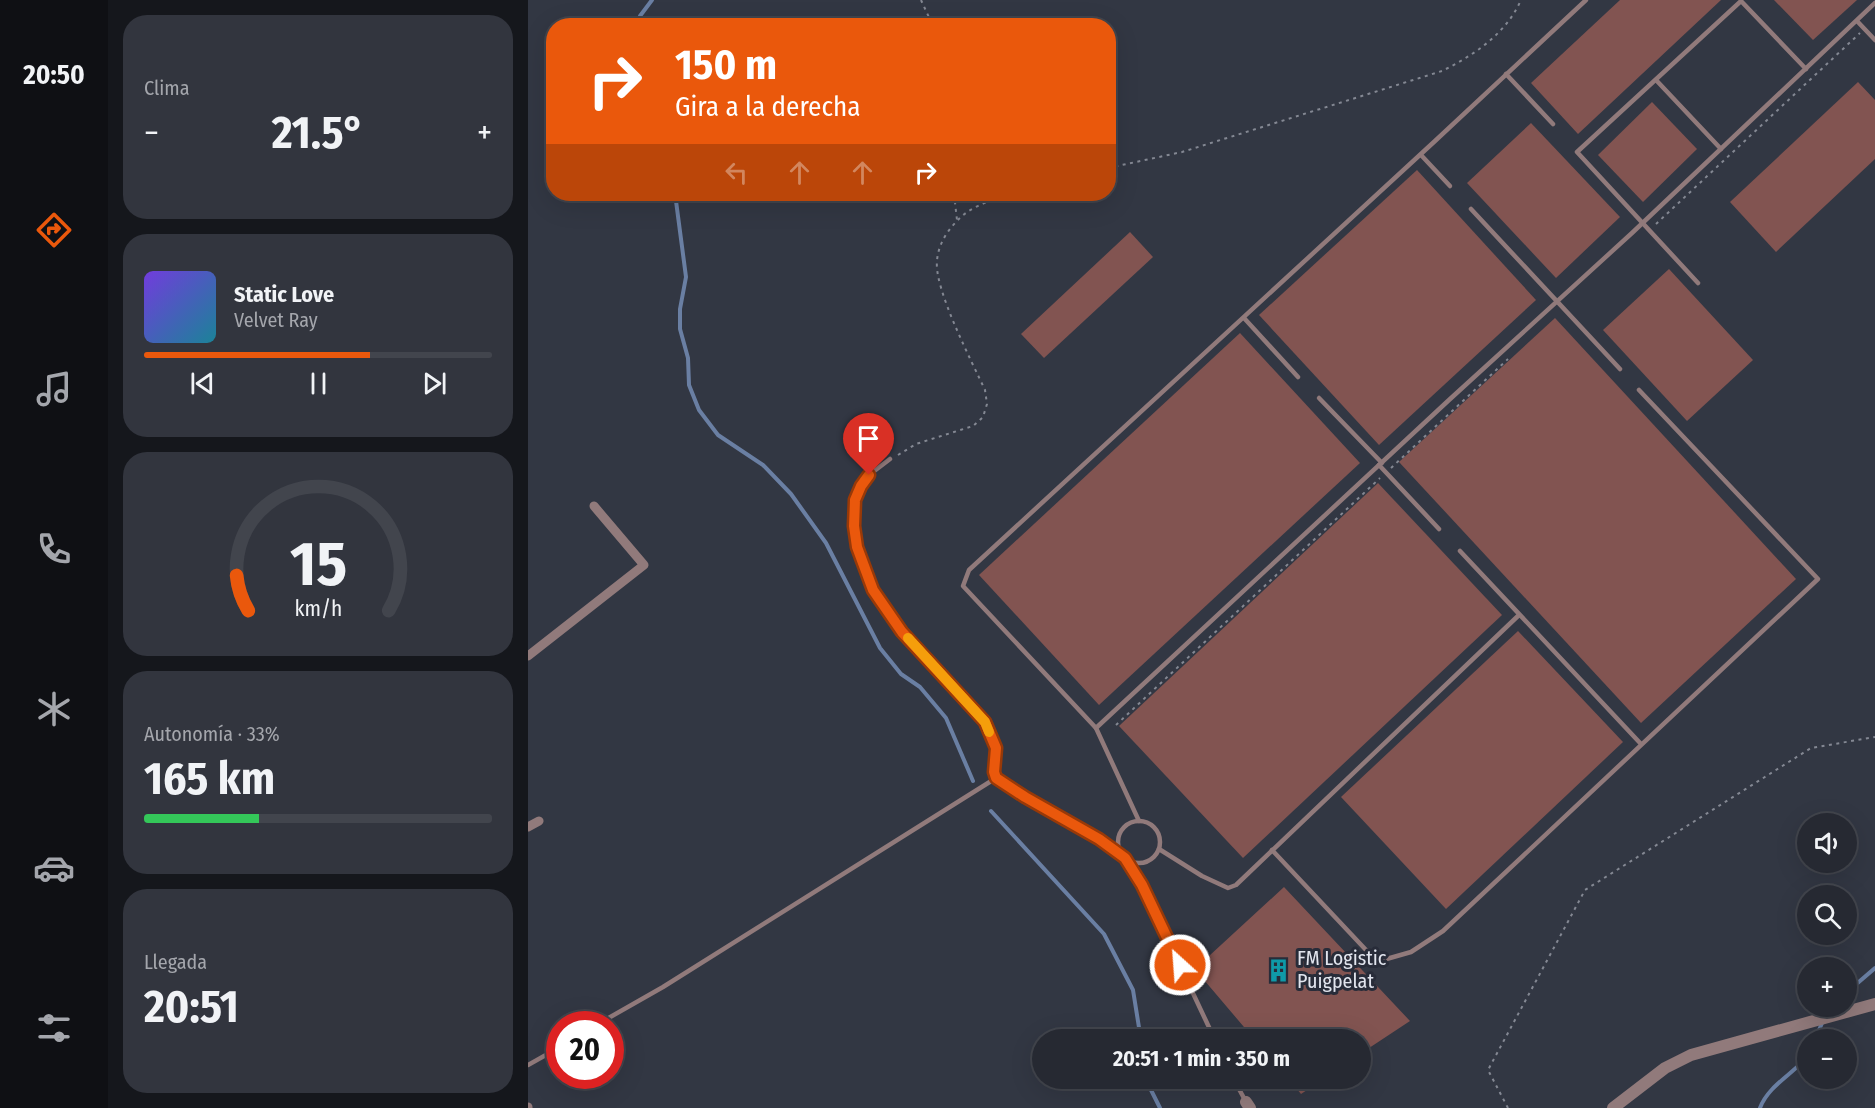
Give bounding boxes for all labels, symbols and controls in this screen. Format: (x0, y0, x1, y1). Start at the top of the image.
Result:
text: 150 m (675, 40, 777, 90)
icon: right (576, 42, 654, 120)
text: 20:50 (23, 59, 85, 91)
text: Clima (144, 76, 189, 100)
text: Gira a la derecha (675, 91, 860, 123)
text: 21.5° (272, 106, 364, 160)
text: − (144, 113, 159, 153)
text: + (477, 113, 492, 153)
icon: left (720, 156, 753, 189)
icon: ahead (783, 156, 816, 189)
icon: ahead (846, 156, 879, 189)
icon: right (909, 156, 942, 189)
icon: directions (33, 209, 75, 251)
text: Static Love (234, 281, 334, 308)
text: Velvet Ray (234, 308, 318, 332)
icon: previous (186, 367, 219, 400)
icon: pause (302, 367, 335, 400)
icon: next (418, 367, 451, 400)
icon: music (33, 368, 75, 410)
pin (843, 413, 894, 475)
icon: arrive (852, 422, 885, 455)
text: 15 (289, 527, 347, 602)
icon: phone (33, 528, 75, 570)
text: km/h (294, 596, 342, 622)
icon: climate (33, 688, 75, 730)
text: Autonomía · 33% (144, 722, 280, 746)
text: 165 km (144, 752, 275, 806)
map controls (1797, 813, 1857, 1089)
button: sound (1797, 813, 1857, 873)
icon: car (33, 847, 75, 889)
button: search (1797, 885, 1857, 945)
position arrow (1148, 933, 1212, 997)
place label: FM Logistic Puigpelat (1297, 946, 1387, 993)
text: Llegada (144, 950, 207, 974)
building icon: FM Logistic Puigpelat (1266, 957, 1292, 983)
button: + (1797, 957, 1857, 1017)
text: 20:51 (144, 980, 239, 1034)
icon: filters (33, 1007, 75, 1049)
speed limit sign: 20 (546, 1011, 624, 1089)
button: − (1797, 1029, 1857, 1089)
text: 20:51 · 1 min · 350 m (1113, 1045, 1290, 1072)

